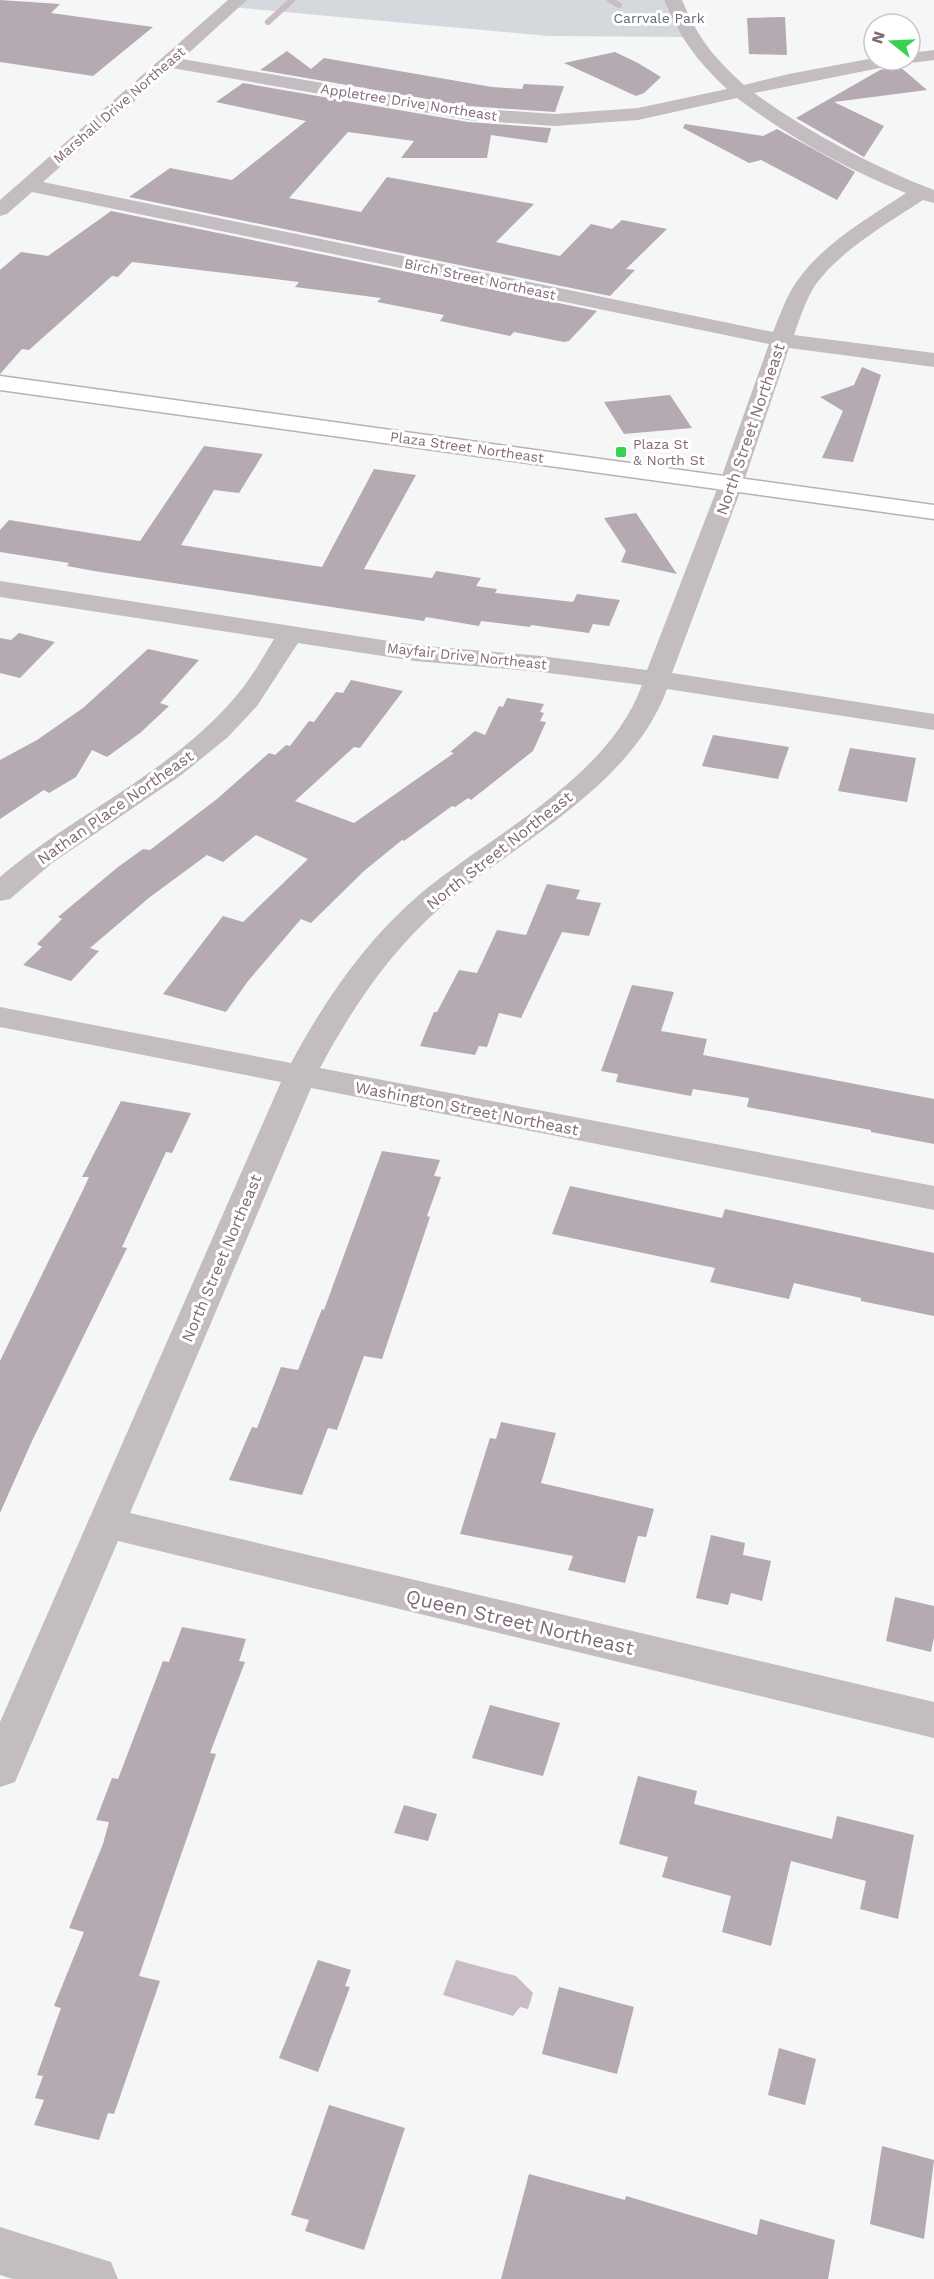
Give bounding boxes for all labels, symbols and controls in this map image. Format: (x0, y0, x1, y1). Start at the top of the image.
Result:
park label: Carrvale Park (613, 10, 705, 26)
north arrow (862, 12, 922, 72)
text: N (867, 29, 889, 46)
street label: Marshall Drive Northeast (50, 43, 188, 167)
street label: Appletree Drive Northeast (320, 80, 499, 124)
street label: Birch Street Northeast (403, 255, 557, 303)
street label: North Street Northeast (712, 341, 789, 517)
street label: Plaza Street Northeast (389, 428, 545, 466)
place label: Plaza St & North St (633, 436, 705, 468)
marker: Plaza St & North St (614, 445, 628, 459)
street label: Mayfair Drive Northeast (386, 640, 548, 672)
street label: Nathan Place Northeast (34, 746, 197, 869)
street label: North Street Northeast (422, 787, 576, 913)
street label: Washington Street Northeast (353, 1077, 581, 1140)
street label: North Street Northeast (178, 1171, 266, 1345)
street label: Queen Street Northeast (404, 1584, 637, 1660)

